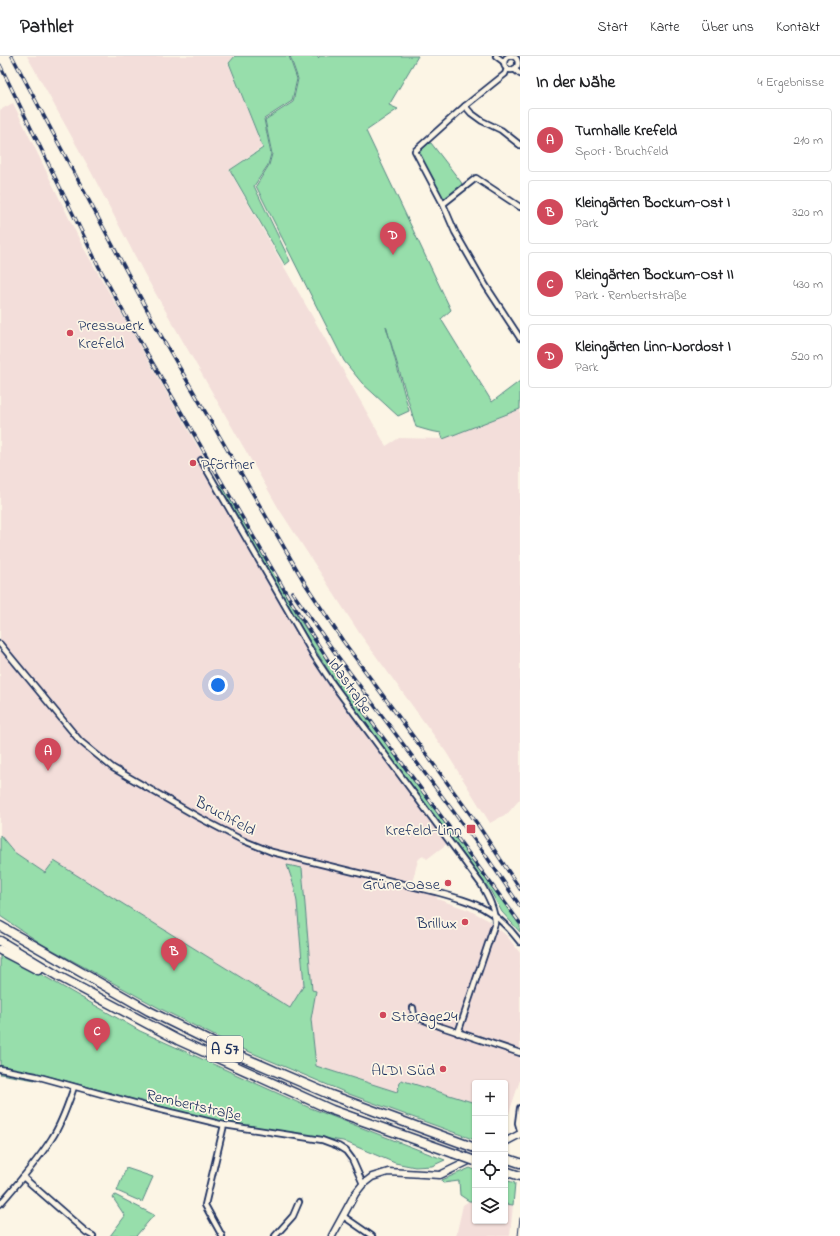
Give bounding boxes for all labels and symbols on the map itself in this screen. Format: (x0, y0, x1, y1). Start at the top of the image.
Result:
pin: D (380, 222, 406, 255)
place label: Presswerk Krefeld (78, 314, 145, 356)
marker: Presswerk Krefeld (65, 328, 75, 338)
place label: Pförtner (201, 453, 254, 477)
marker: Pförtner (188, 458, 198, 468)
street label: Idastraße (321, 653, 378, 720)
your location (208, 675, 228, 695)
pin: A (35, 738, 61, 771)
street label: Bruchfeld (189, 790, 260, 843)
place label: Krefeld-Linn (385, 819, 462, 843)
marker: Krefeld-Linn (465, 823, 477, 835)
place label: Grüne Oase (362, 873, 441, 897)
marker: Grüne Oase (443, 878, 453, 888)
place label: Brillux (416, 912, 457, 936)
marker: Brillux (460, 917, 470, 927)
pin: B (161, 938, 187, 971)
place label: Storage24 (391, 1005, 458, 1029)
marker: Storage24 (378, 1010, 388, 1020)
pin: C (84, 1018, 110, 1051)
road number: A 57 (207, 1036, 243, 1062)
place label: ALDI Süd (371, 1059, 435, 1083)
marker: ALDI Süd (438, 1064, 448, 1074)
street label: Rembertstraße (144, 1083, 244, 1129)

